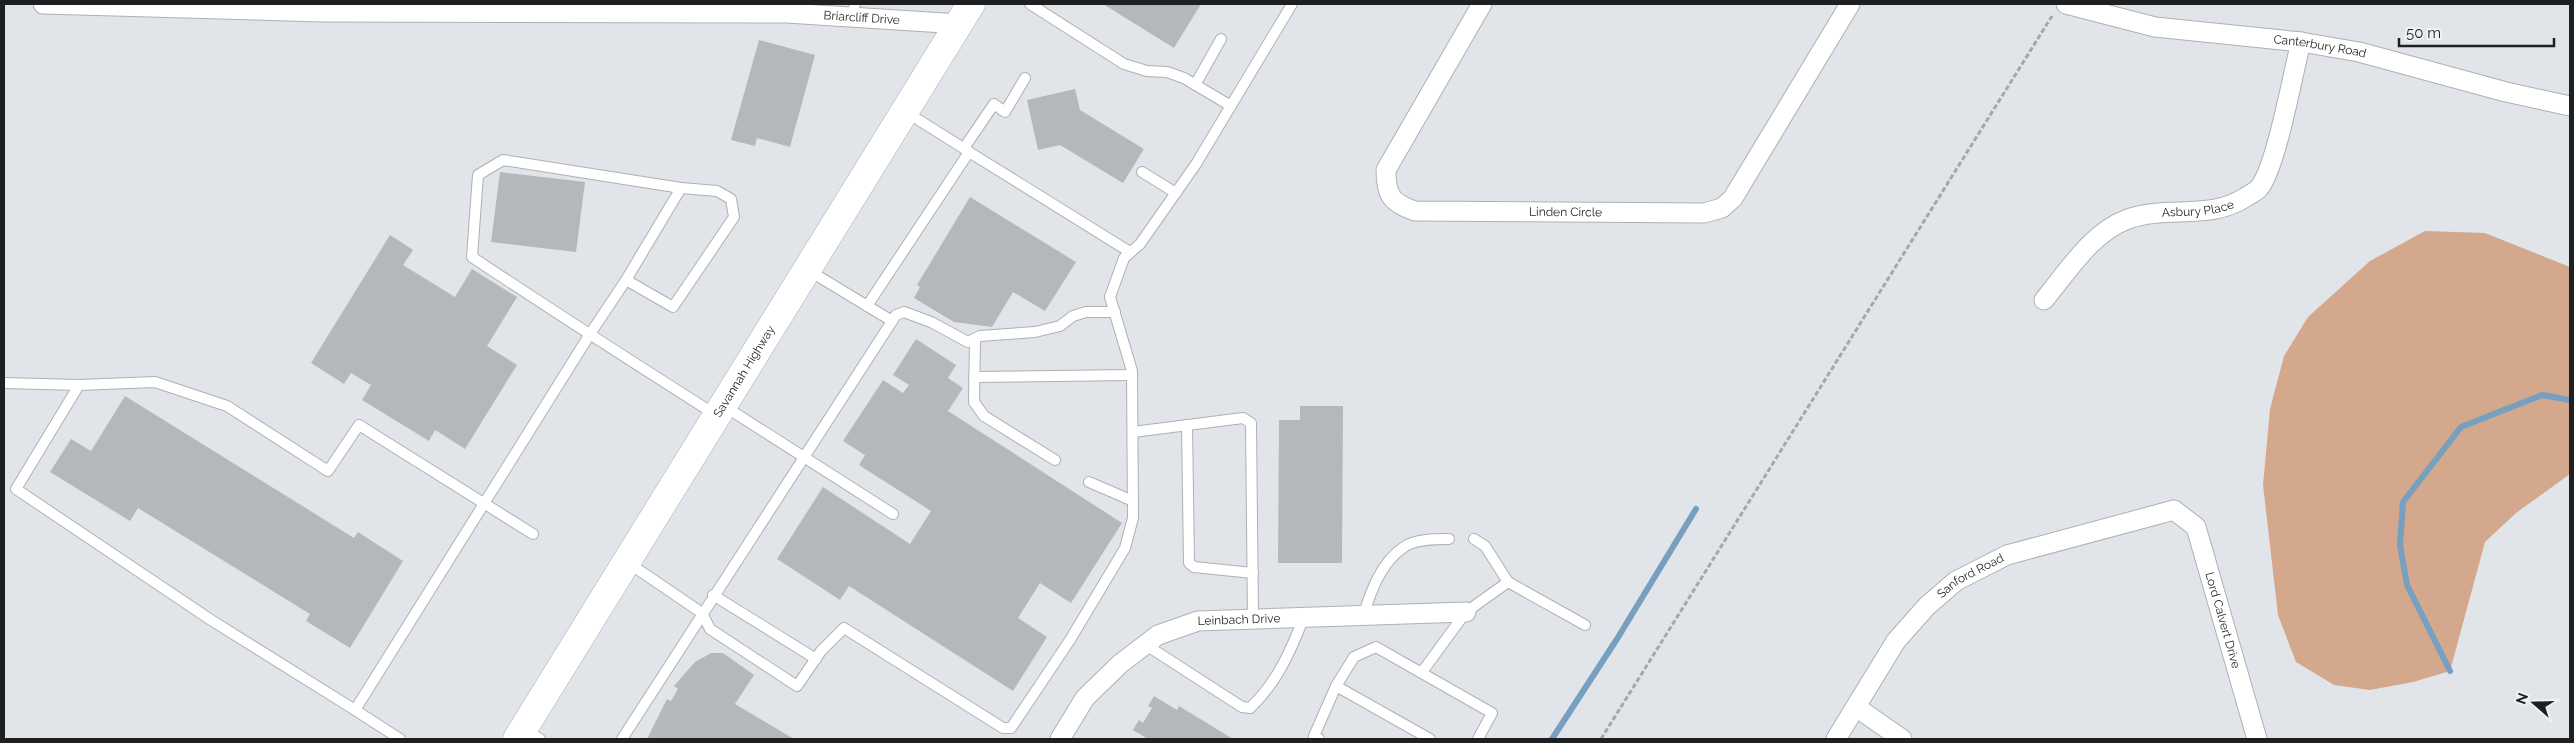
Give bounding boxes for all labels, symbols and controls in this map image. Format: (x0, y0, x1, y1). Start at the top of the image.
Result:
street label: Briarcliff Drive (823, 8, 900, 27)
scale bar (2399, 15, 2554, 47)
text: 50 m (2406, 24, 2441, 42)
street label: Canterbury Road (2273, 32, 2368, 61)
street label: Asbury Place (2161, 197, 2236, 220)
street label: Linden Circle (1529, 205, 1602, 219)
street label: Savannah Highway (710, 323, 778, 420)
street label: Sanford Road (1934, 551, 2006, 601)
street label: Lord Calvert Drive (2202, 570, 2243, 670)
street label: Leinbach Drive (1197, 611, 1281, 628)
north arrow (2509, 678, 2559, 728)
text: N (2512, 691, 2531, 706)

